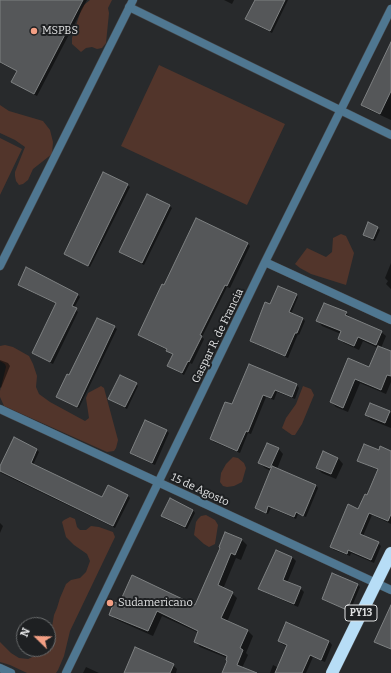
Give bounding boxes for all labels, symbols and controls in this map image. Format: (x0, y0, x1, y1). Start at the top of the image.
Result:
place label: MSPBS (42, 24, 78, 38)
marker: MSPBS (29, 26, 39, 36)
street label: Gaspar R. de Francia (189, 287, 247, 385)
street label: 15 de Agosto (169, 471, 231, 509)
place label: Sudamericano (118, 596, 193, 610)
marker: Sudamericano (105, 598, 115, 608)
road number: PY13 (345, 605, 377, 621)
north arrow (16, 617, 56, 657)
text: N (18, 626, 33, 639)

